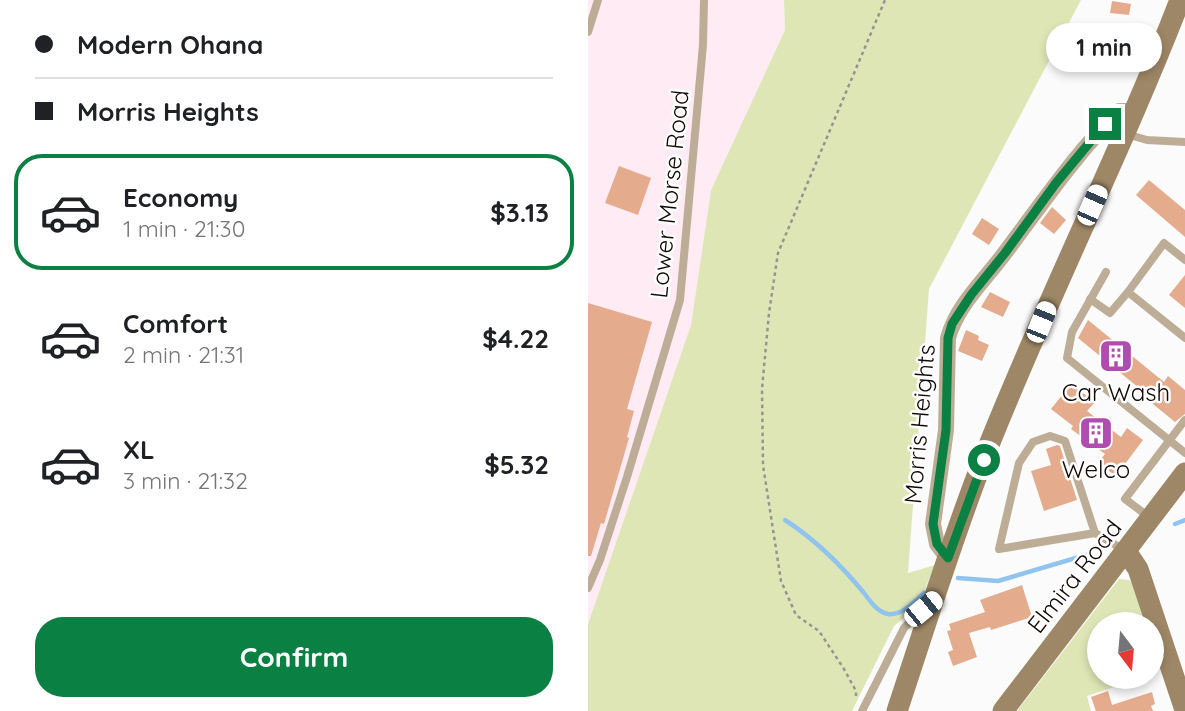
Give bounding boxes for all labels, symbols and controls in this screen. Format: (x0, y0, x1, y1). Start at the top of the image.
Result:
callout: 1 min (1047, 23, 1163, 72)
text: Modern Ohana (77, 28, 263, 61)
text: 1 min (1076, 33, 1132, 62)
street label: Lower Morse Road (643, 88, 695, 300)
text: Morris Heights (77, 95, 259, 128)
route end (1089, 108, 1121, 140)
icon: car (39, 181, 102, 244)
text: Economy (123, 181, 238, 214)
car (1074, 182, 1111, 228)
text: $3.13 (490, 196, 549, 229)
text: 1 min · 21:30 (123, 214, 245, 243)
car (1024, 299, 1059, 345)
icon: car (39, 307, 102, 370)
text: Comfort (123, 307, 228, 340)
text: $4.22 (482, 322, 549, 355)
building icon: Car Wash (1097, 337, 1135, 375)
text: 2 min · 21:31 (123, 340, 244, 369)
street label: Morris Heights (897, 343, 941, 505)
place label: Car Wash (1062, 377, 1170, 407)
building icon: Welco (1077, 414, 1115, 452)
icon: car (39, 433, 102, 496)
text: XL (123, 433, 155, 466)
route start (968, 444, 1000, 476)
text: $5.32 (484, 448, 549, 481)
place label: Welco (1062, 454, 1130, 484)
text: 3 min · 21:32 (123, 466, 248, 495)
street label: Elmira Road (1020, 513, 1128, 639)
car (901, 588, 946, 630)
north arrow (1087, 612, 1164, 690)
map controls (1087, 612, 1164, 689)
button: Confirm (35, 617, 553, 697)

